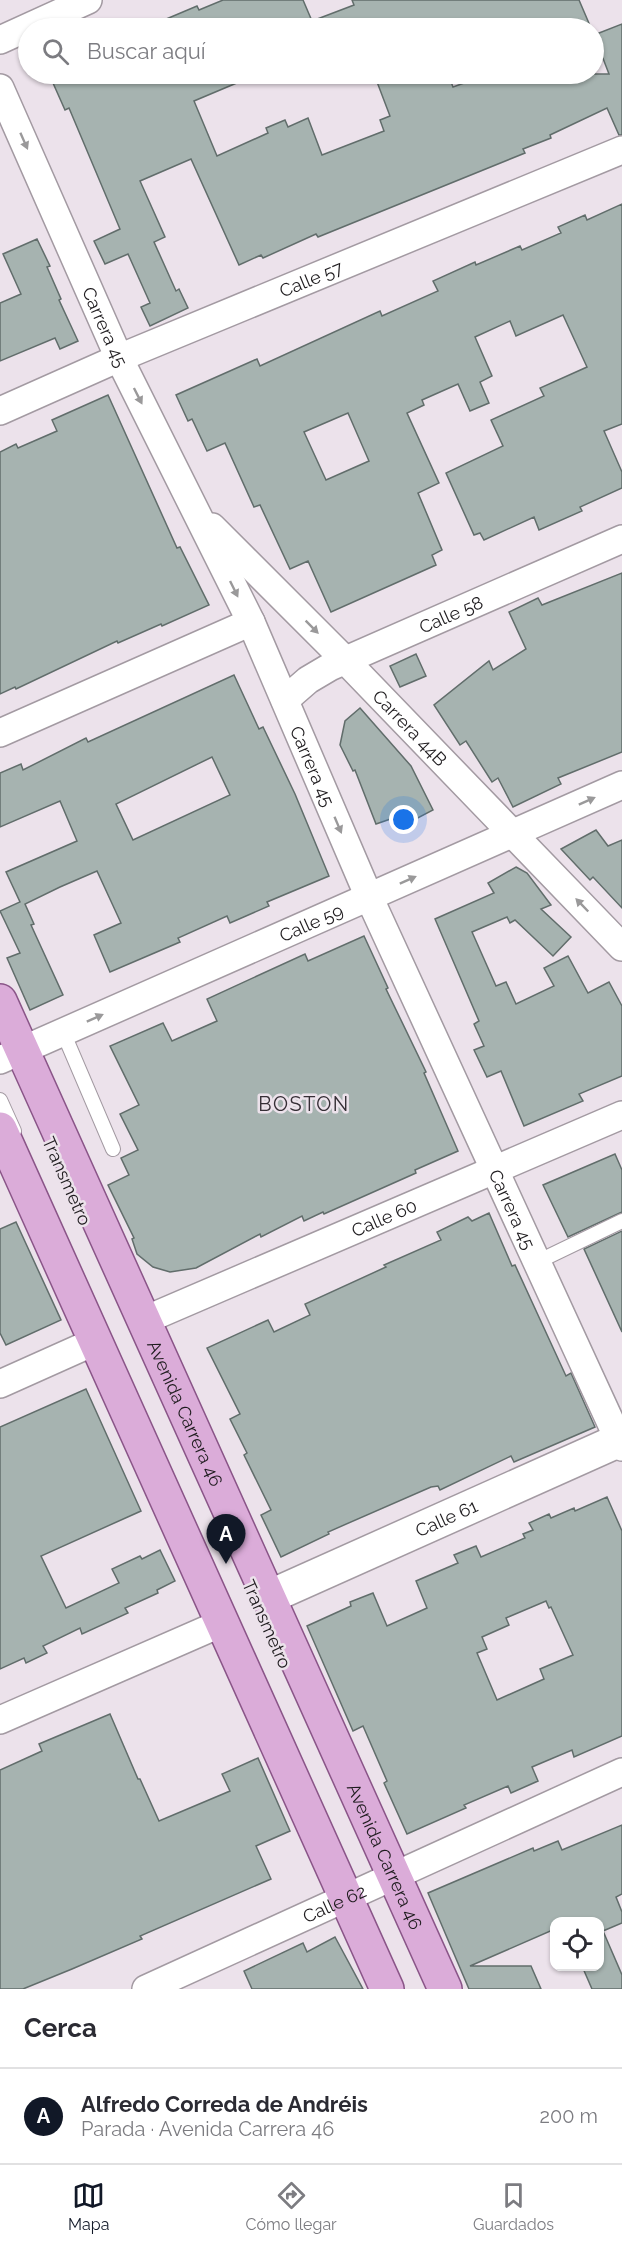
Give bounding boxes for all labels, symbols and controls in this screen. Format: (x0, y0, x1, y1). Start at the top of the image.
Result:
search box (18, 18, 604, 84)
icon: search (39, 35, 72, 68)
text: Buscar aquí (87, 38, 206, 64)
one-way arrow (19, 132, 29, 150)
street label: Calle 57 (276, 256, 346, 301)
street label: Carrera 45 (78, 284, 132, 371)
one-way arrow (133, 387, 143, 404)
one-way arrow (230, 580, 239, 597)
street label: Calle 58 (416, 591, 486, 637)
one-way arrow (304, 620, 318, 634)
street label: Carrera 44B (369, 685, 452, 770)
street label: Carrera 45 (286, 723, 339, 810)
one-way arrow (578, 796, 595, 805)
your location (389, 805, 418, 834)
one-way arrow (334, 816, 343, 834)
one-way arrow (400, 875, 417, 884)
one-way arrow (575, 898, 589, 912)
street label: Calle 59 (276, 899, 346, 946)
one-way arrow (87, 1013, 105, 1023)
district label: BOSTON (258, 1092, 350, 1116)
street label: Transmetro (38, 1134, 96, 1229)
street label: Carrera 45 (485, 1166, 540, 1252)
street label: Calle 60 (348, 1194, 420, 1241)
street label: Avenida Carrera 46 (144, 1337, 228, 1490)
street label: Calle 61 (412, 1495, 481, 1541)
pin: A (206, 1514, 246, 1564)
street label: Transmetro (238, 1577, 296, 1672)
street label: Avenida Carrera 46 (343, 1780, 427, 1933)
street label: Calle 62 (299, 1880, 369, 1927)
map controls (550, 1917, 604, 1971)
button: locate (550, 1917, 604, 1971)
text: Cerca (24, 2013, 97, 2043)
text: Alfredo Correda de Andréis (81, 2091, 368, 2117)
text: A (37, 2104, 50, 2128)
text: 200 m (540, 2104, 598, 2128)
text: Parada · Avenida Carrera 46 (81, 2117, 334, 2141)
tab: Mapa (68, 2179, 109, 2234)
tab: Cómo llegar (246, 2179, 337, 2234)
tab: Guardados (473, 2179, 554, 2234)

